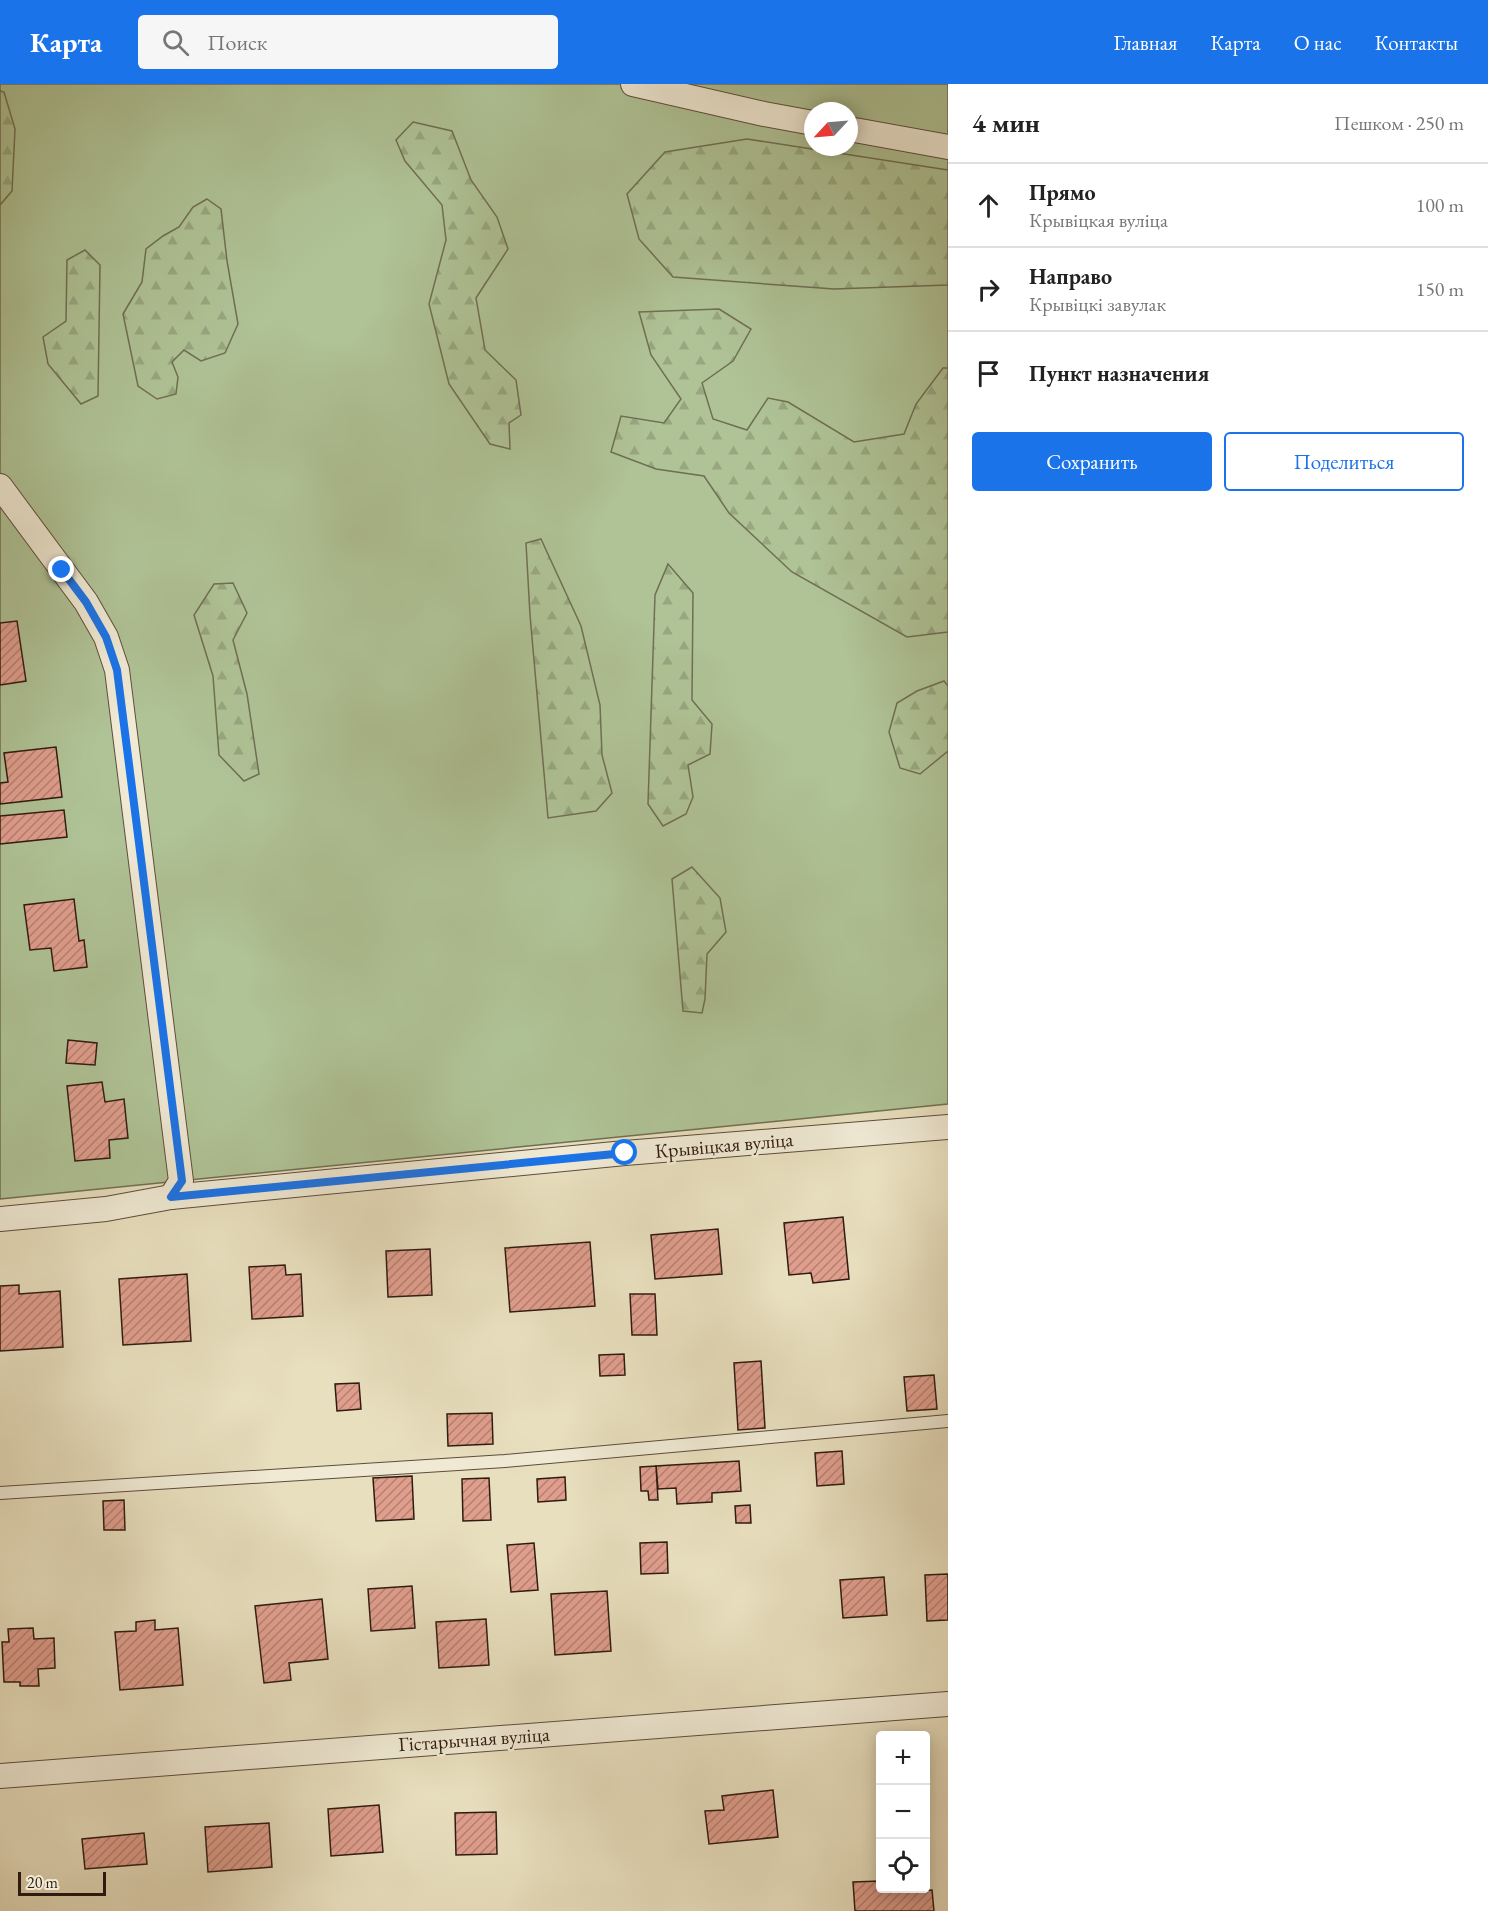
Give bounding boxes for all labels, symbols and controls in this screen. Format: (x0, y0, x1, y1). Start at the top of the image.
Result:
search box (138, 15, 558, 69)
text: Карта (30, 24, 102, 60)
icon: search (159, 26, 192, 59)
text: Поиск (207, 28, 267, 57)
text: Главная (1113, 29, 1177, 56)
text: Карта (1210, 29, 1261, 56)
text: О нас (1294, 29, 1342, 56)
text: Контакты (1375, 29, 1458, 56)
north arrow (804, 102, 858, 156)
text: 4 мин (972, 106, 1040, 140)
text: Пешком · 250 m (1334, 110, 1464, 136)
text: Прямо (1029, 178, 1096, 207)
icon: ahead (972, 189, 1005, 222)
text: 100 m (1416, 192, 1464, 218)
text: Крывіцкая вуліца (1029, 207, 1168, 233)
text: Направо (1029, 262, 1112, 291)
icon: right (972, 273, 1005, 306)
text: 150 m (1416, 276, 1464, 302)
text: Крывіцкі завулак (1029, 291, 1166, 317)
icon: arrive (972, 357, 1005, 390)
text: Пункт назначения (1029, 359, 1209, 388)
button: Сохранить (972, 432, 1212, 491)
button: Поделиться (1224, 432, 1464, 491)
route end (48, 556, 74, 582)
street label: Крывіцкая вуліца (654, 1126, 794, 1164)
route start (611, 1139, 637, 1165)
street label: Гістарычная вуліца (397, 1721, 551, 1757)
map controls (876, 1731, 930, 1893)
button: + (876, 1731, 930, 1785)
button: − (876, 1785, 930, 1839)
button: locate (876, 1839, 930, 1893)
scale bar (18, 1869, 106, 1896)
text: 20 m (27, 1872, 58, 1893)

